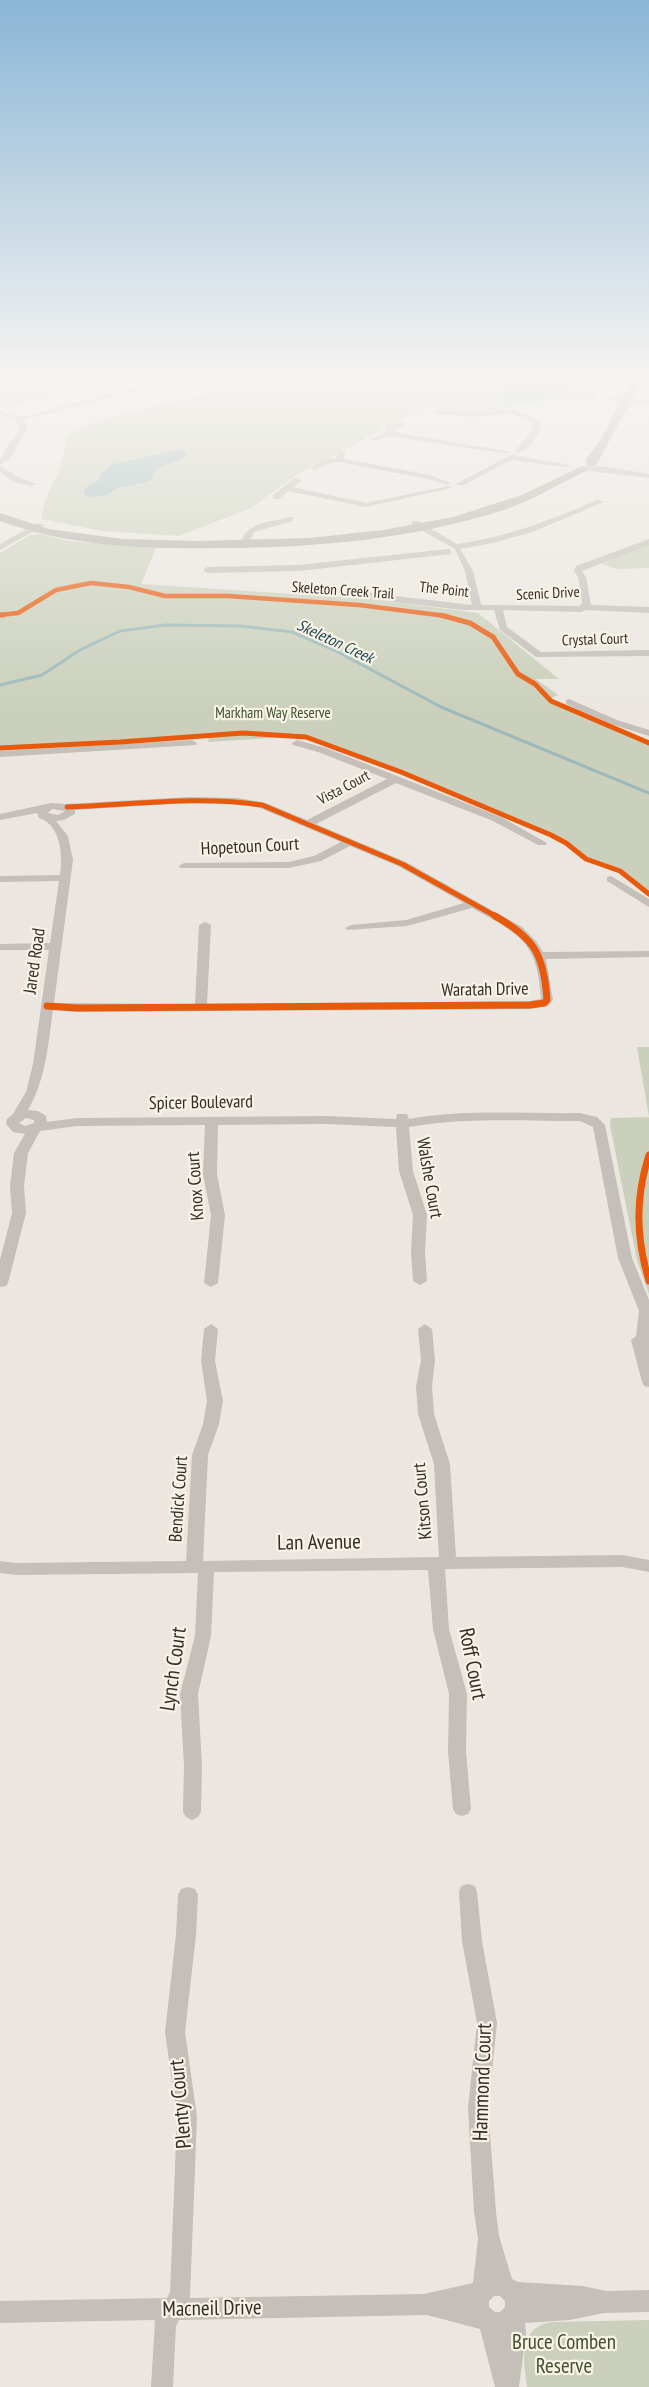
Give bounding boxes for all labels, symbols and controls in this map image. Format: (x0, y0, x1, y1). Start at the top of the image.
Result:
street label: Skeleton Creek Trail (291, 578, 395, 604)
street label: The Point (418, 578, 470, 602)
street label: Scenic Drive (516, 583, 580, 605)
water label: Skeleton Creek (294, 616, 376, 668)
street label: Crystal Court (562, 630, 628, 650)
park label: Markham Way Reserve (215, 705, 331, 723)
street label: Vista Court (315, 767, 373, 809)
street label: Hopetoun Court (200, 834, 300, 860)
street label: Jared Road (20, 927, 50, 995)
street label: Waratah Drive (441, 978, 529, 1002)
street label: Spicer Boulevard (149, 1091, 253, 1115)
street label: Walshe Court (411, 1136, 447, 1220)
street label: Knox Court (183, 1151, 209, 1221)
street label: Bendick Court (165, 1455, 193, 1543)
street label: Kitson Court (409, 1462, 437, 1540)
street label: Lan Avenue (277, 1530, 361, 1556)
street label: Lynch Court (156, 1625, 192, 1713)
street label: Roff Court (453, 1626, 491, 1702)
street label: Hammond Court (468, 2023, 498, 2141)
street label: Plenty Court (165, 2058, 197, 2150)
street label: Macneil Drive (162, 2296, 262, 2322)
park label: Bruce Comben Reserve (512, 2330, 616, 2380)

